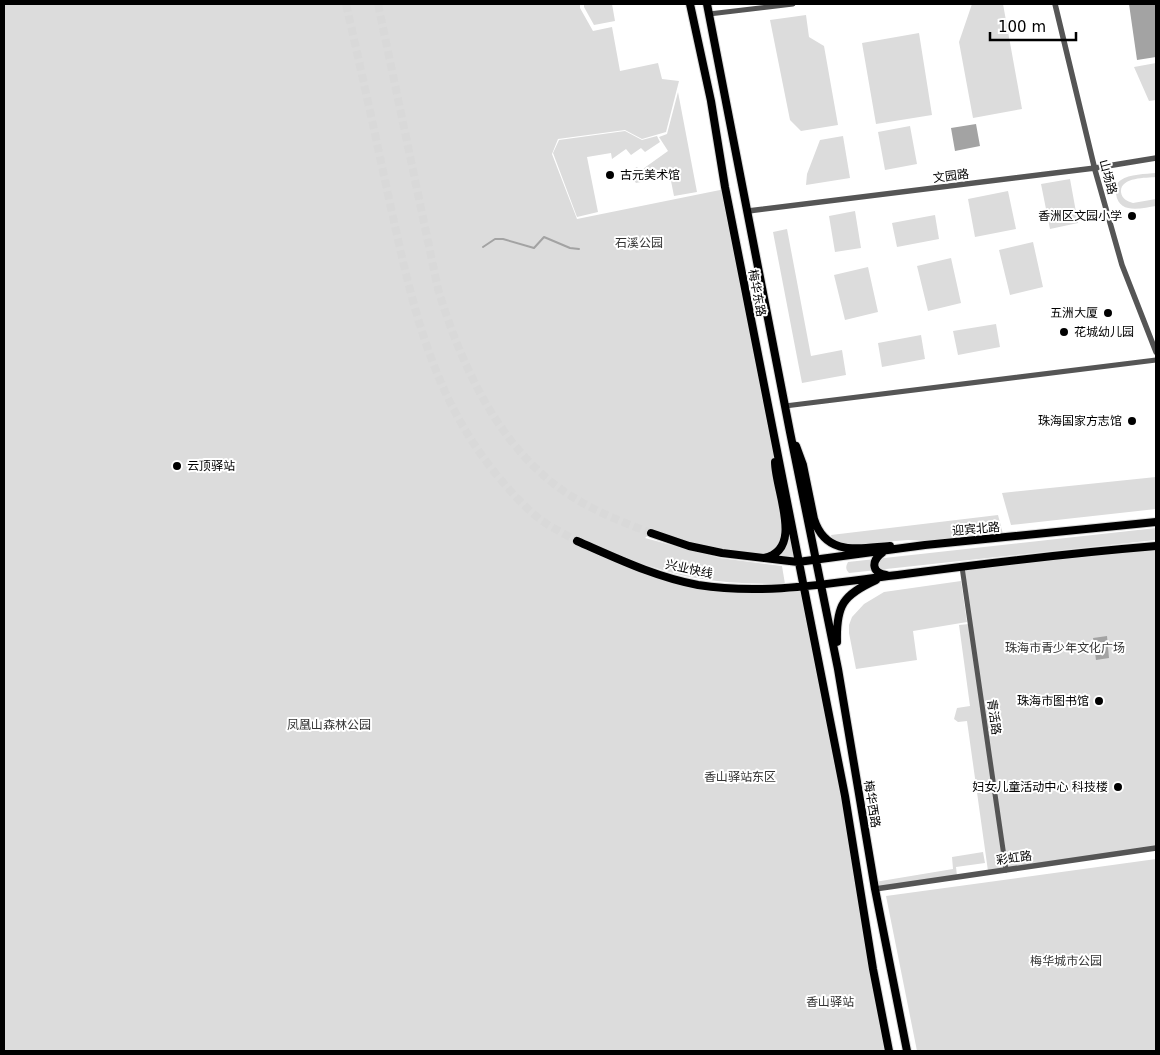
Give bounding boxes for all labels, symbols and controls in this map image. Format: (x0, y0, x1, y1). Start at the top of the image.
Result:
scale bar (990, 10, 1076, 42)
text: 100 m (998, 18, 1046, 36)
street label: 山场路 (1097, 158, 1119, 196)
street label: 文园路 (932, 167, 970, 185)
place label: 古元美术馆 (620, 168, 680, 182)
marker: 古元美术馆 (604, 169, 616, 181)
place label: 香洲区文园小学 (1038, 209, 1122, 223)
marker: 香洲区文园小学 (1126, 210, 1138, 222)
park label: 石溪公园 (615, 236, 663, 250)
street label: 梅华东路 (746, 268, 768, 318)
place label: 五洲大厦 (1050, 306, 1098, 320)
marker: 五洲大厦 (1102, 307, 1114, 319)
place label: 花城幼儿园 (1074, 325, 1134, 339)
marker: 花城幼儿园 (1058, 326, 1070, 338)
place label: 珠海国家方志馆 (1038, 414, 1122, 428)
marker: 珠海国家方志馆 (1126, 415, 1138, 427)
place label: 云顶驿站 (187, 459, 235, 473)
marker: 云顶驿站 (171, 460, 183, 472)
street label: 迎宾北路 (951, 520, 1001, 538)
street label: 兴业快线 (664, 557, 714, 581)
park label: 珠海市青少年文化广场 (1005, 641, 1125, 655)
place label: 珠海市图书馆 (1017, 694, 1089, 708)
marker: 珠海市图书馆 (1093, 695, 1105, 707)
street label: 青活路 (985, 698, 1003, 736)
park label: 凤凰山森林公园 (287, 718, 371, 732)
park label: 香山驿站东区 (704, 770, 776, 784)
street label: 梅华西路 (861, 779, 883, 829)
place label: 妇女儿童活动中心 科技楼 (972, 780, 1108, 794)
marker: 妇女儿童活动中心 科技楼 (1112, 781, 1124, 793)
street label: 彩虹路 (995, 849, 1033, 867)
park label: 梅华城市公园 (1030, 954, 1102, 968)
park label: 香山驿站 (806, 995, 854, 1009)

